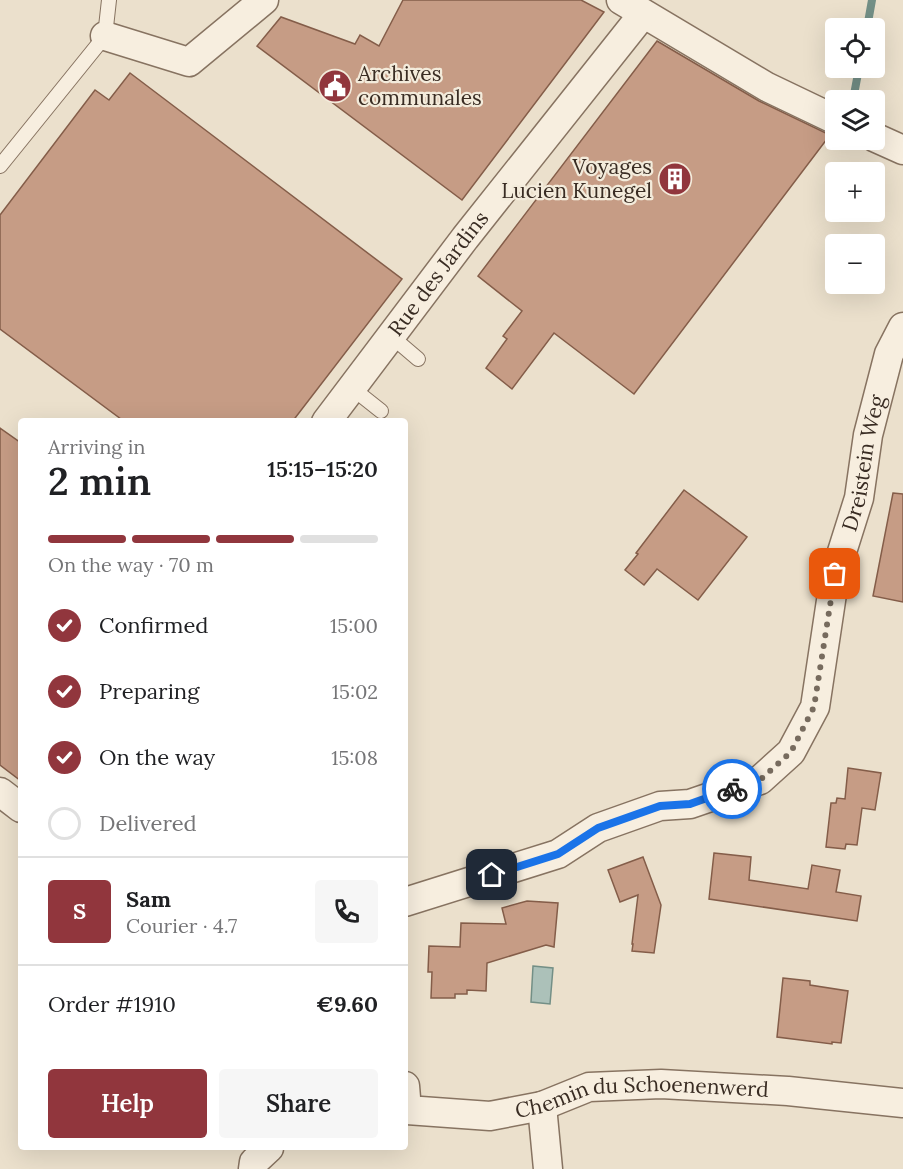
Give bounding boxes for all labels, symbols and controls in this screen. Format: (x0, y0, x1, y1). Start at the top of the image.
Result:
map controls (825, 18, 885, 294)
button: locate (825, 18, 885, 78)
place label: Archives communales (357, 60, 482, 111)
public building icon: Archives communales (317, 68, 353, 104)
button: layers (825, 90, 885, 150)
place label: Voyages Lucien Kunegel (501, 153, 652, 204)
building icon: Voyages Lucien Kunegel (657, 161, 693, 197)
button: + (825, 162, 885, 222)
street label: Rue des Jardins (382, 205, 494, 341)
button: − (825, 234, 885, 294)
street label: Dreistein Weg (835, 392, 891, 534)
text: Arriving in (48, 434, 145, 459)
text: 15:15–15:20 (267, 455, 378, 483)
text: 2 min (48, 456, 151, 506)
pin (809, 548, 860, 599)
text: On the way · 70 m (48, 552, 214, 577)
icon: bag (818, 557, 851, 590)
icon: check (48, 609, 81, 642)
text: Confirmed (99, 611, 208, 639)
text: 15:00 (330, 613, 378, 638)
icon: check (48, 675, 81, 708)
text: Preparing (99, 677, 199, 705)
text: 15:02 (332, 679, 378, 704)
icon: check (48, 741, 81, 774)
text: On the way (99, 743, 215, 771)
text: 15:08 (331, 745, 378, 770)
courier (702, 759, 762, 819)
icon: bike (716, 773, 749, 806)
text: Delivered (99, 809, 197, 837)
pin (466, 849, 517, 900)
icon: home (475, 858, 508, 891)
button: phone (315, 880, 378, 943)
text: Sam (126, 885, 171, 913)
text: S (73, 897, 86, 925)
text: Courier · 4.7 (126, 913, 237, 938)
text: Order #1910 (48, 990, 176, 1018)
text: €9.60 (316, 990, 378, 1018)
button: Help (48, 1069, 207, 1138)
button: Share (219, 1069, 378, 1138)
street label: Chemin du Schoenenwerd (513, 1070, 769, 1124)

